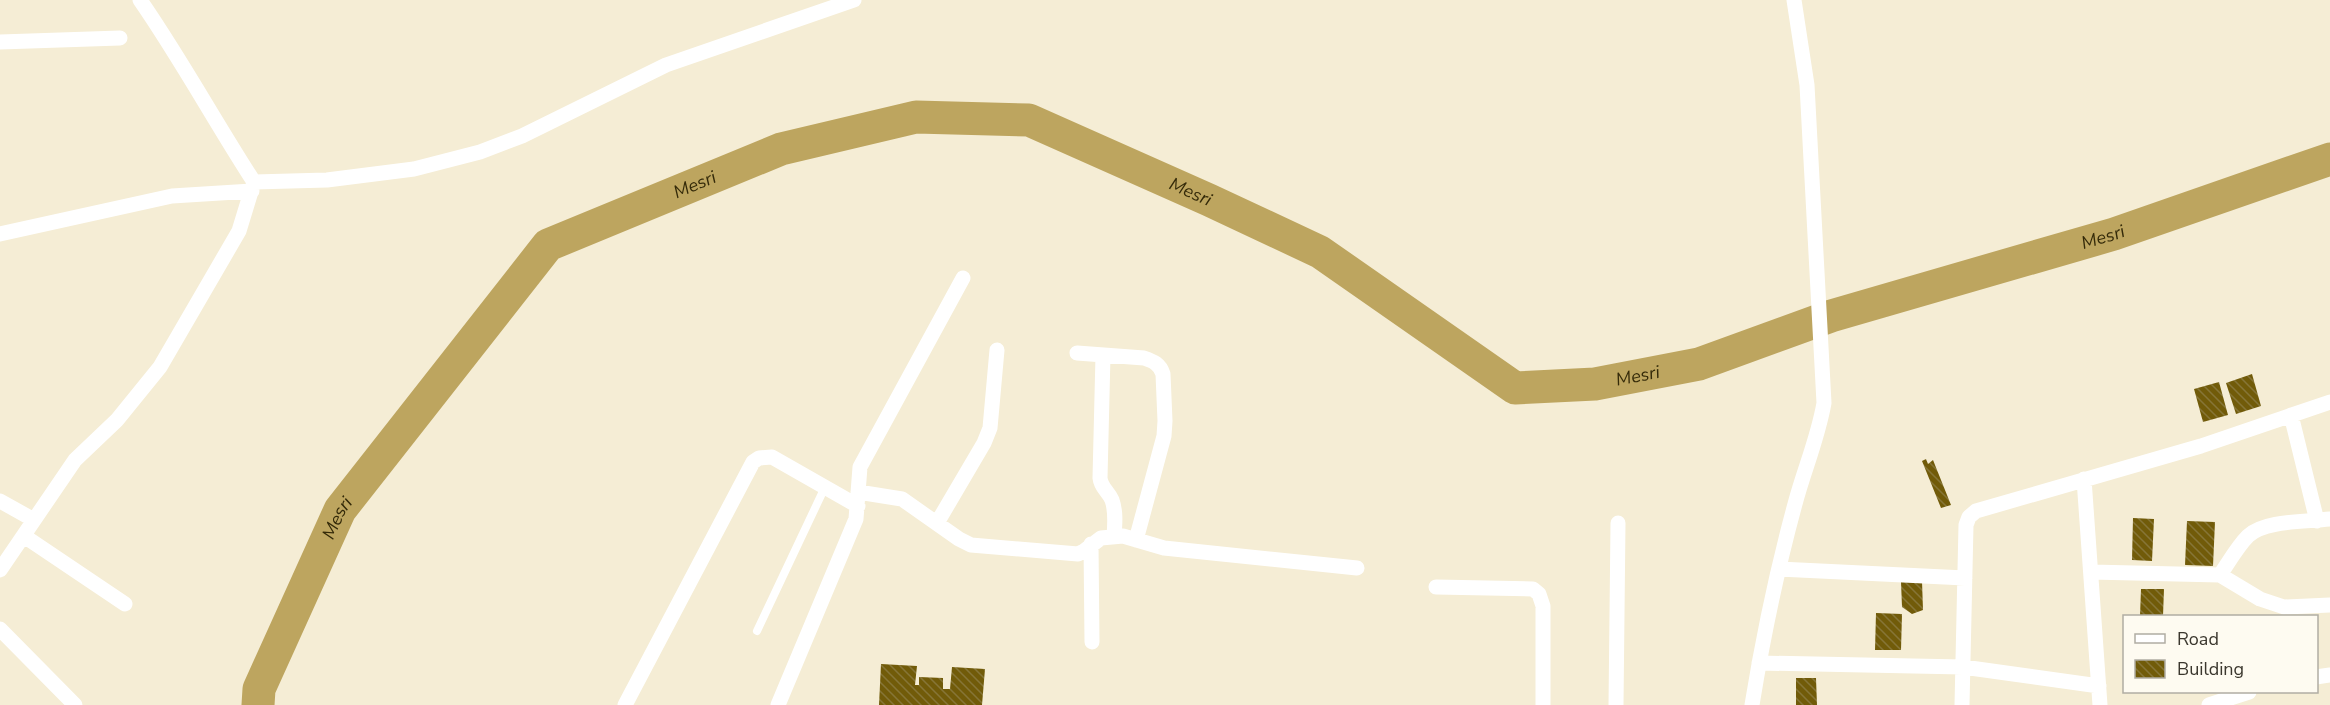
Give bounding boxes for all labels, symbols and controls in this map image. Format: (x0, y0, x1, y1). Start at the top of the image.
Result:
water label: Mesri (670, 165, 720, 204)
water label: Mesri (1165, 172, 1216, 212)
water label: Mesri (2078, 219, 2129, 255)
water label: Mesri (1614, 360, 1662, 392)
water label: Mesri (316, 491, 358, 543)
legend (2123, 615, 2318, 693)
text: Road (2177, 627, 2219, 651)
text: Building (2177, 657, 2244, 681)

